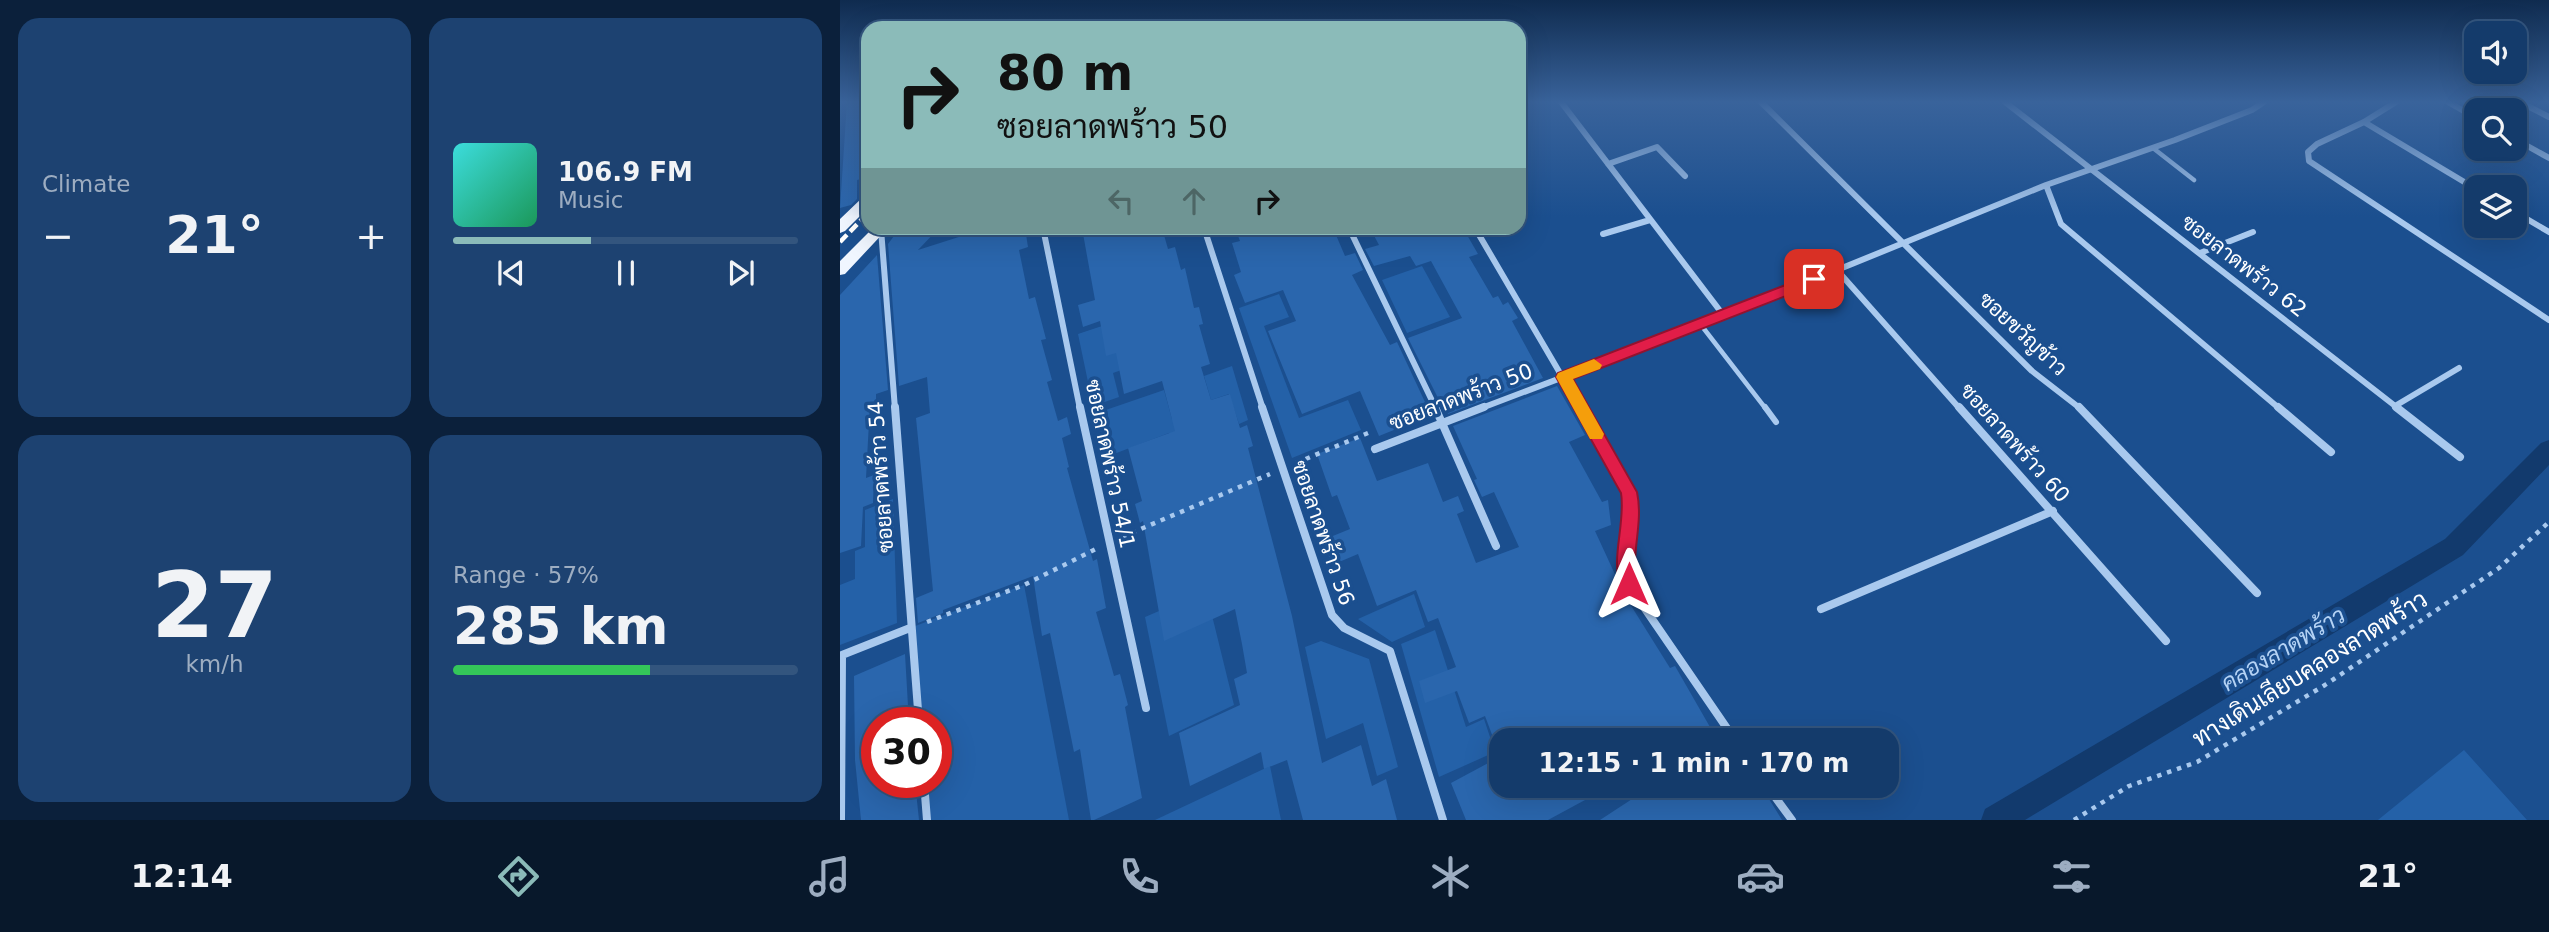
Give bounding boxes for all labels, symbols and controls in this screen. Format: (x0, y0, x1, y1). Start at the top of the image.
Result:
map controls (2464, 21, 2527, 238)
button: sound (2464, 21, 2527, 84)
text: 80 m (997, 45, 1133, 102)
icon: right (882, 49, 973, 140)
button: search (2464, 98, 2527, 161)
text: ซอยลาดพร้าว 50 (997, 108, 1228, 146)
text: 106.9 FM (558, 157, 693, 187)
text: Climate (42, 171, 131, 197)
button: layers (2464, 175, 2527, 238)
icon: left (1102, 182, 1140, 220)
icon: ahead (1175, 182, 1213, 220)
icon: right (1248, 182, 1286, 220)
text: Music (558, 187, 623, 213)
text: 21° (165, 205, 264, 265)
street label: ซอยลาดพร้าว 62 (2177, 210, 2311, 322)
text: − (42, 214, 74, 258)
text: + (355, 214, 387, 258)
pin (1784, 249, 1844, 309)
icon: previous (492, 254, 530, 292)
icon: pause (607, 254, 645, 292)
icon: next (722, 254, 760, 292)
icon: arrive (1795, 260, 1833, 298)
street label: ซอยขวัญข้าว (1974, 287, 2072, 381)
street label: ซอยลาดพร้าว 50 (1386, 359, 1536, 435)
street label: ซอยลาดพร้าว 54/1 (1080, 377, 1140, 551)
street label: ซอยลาดพร้าว 60 (1955, 379, 2075, 507)
street label: ซอยลาดพร้าว 54 (864, 400, 898, 554)
street label: ซอยลาดพร้าว 56 (1287, 457, 1359, 609)
position arrow (1592, 547, 1666, 621)
text: 27 (151, 553, 278, 658)
text: Range · 57% (453, 562, 599, 588)
street label: ทางเดินเลียบคลองลาดพร้าว (2187, 584, 2433, 753)
text: 285 km (453, 596, 668, 656)
water label: คลองลาดพร้าว (2216, 601, 2350, 696)
text: km/h (185, 651, 244, 677)
speed limit sign: 30 (861, 707, 952, 798)
text: 12:15 · 1 min · 170 m (1539, 748, 1849, 778)
icon: directions (494, 852, 543, 901)
icon: music (805, 852, 854, 901)
icon: phone (1115, 852, 1164, 901)
icon: climate (1426, 852, 1475, 901)
icon: car (1736, 852, 1785, 901)
icon: filters (2047, 852, 2096, 901)
text: 12:14 (131, 857, 233, 895)
text: 21° (2358, 857, 2418, 895)

